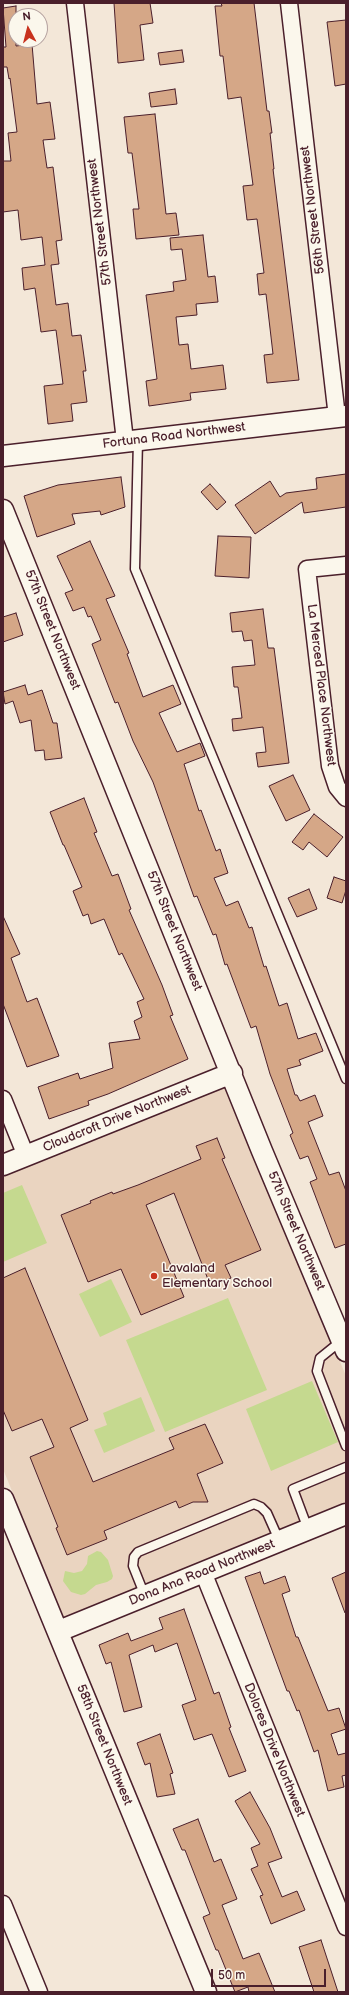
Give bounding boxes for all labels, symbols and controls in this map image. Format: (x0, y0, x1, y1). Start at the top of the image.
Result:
north arrow (8, 8, 48, 48)
text: N (22, 10, 31, 24)
street label: 56th Street Northwest (297, 145, 329, 275)
street label: 57th Street Northwest (84, 158, 116, 286)
street label: Fortuna Road Northwest (102, 420, 246, 452)
street label: 57th Street Northwest (21, 568, 83, 692)
street label: La Merced Place Northwest (303, 603, 339, 767)
street label: 57th Street Northwest (143, 869, 205, 993)
street label: Cloudcroft Drive Northwest (41, 1082, 193, 1156)
street label: 57th Street Northwest (264, 1169, 328, 1293)
place label: Lavaland Elementary School (162, 1261, 272, 1292)
marker: Lavaland Elementary School (149, 1271, 159, 1281)
street label: Dona Ana Road Northwest (127, 1537, 277, 1609)
street label: Dolores Drive Northwest (240, 1681, 308, 1819)
street label: 58th Street Northwest (73, 1682, 135, 1808)
scale bar (213, 1961, 328, 1987)
text: 50 m (218, 1968, 245, 1983)

